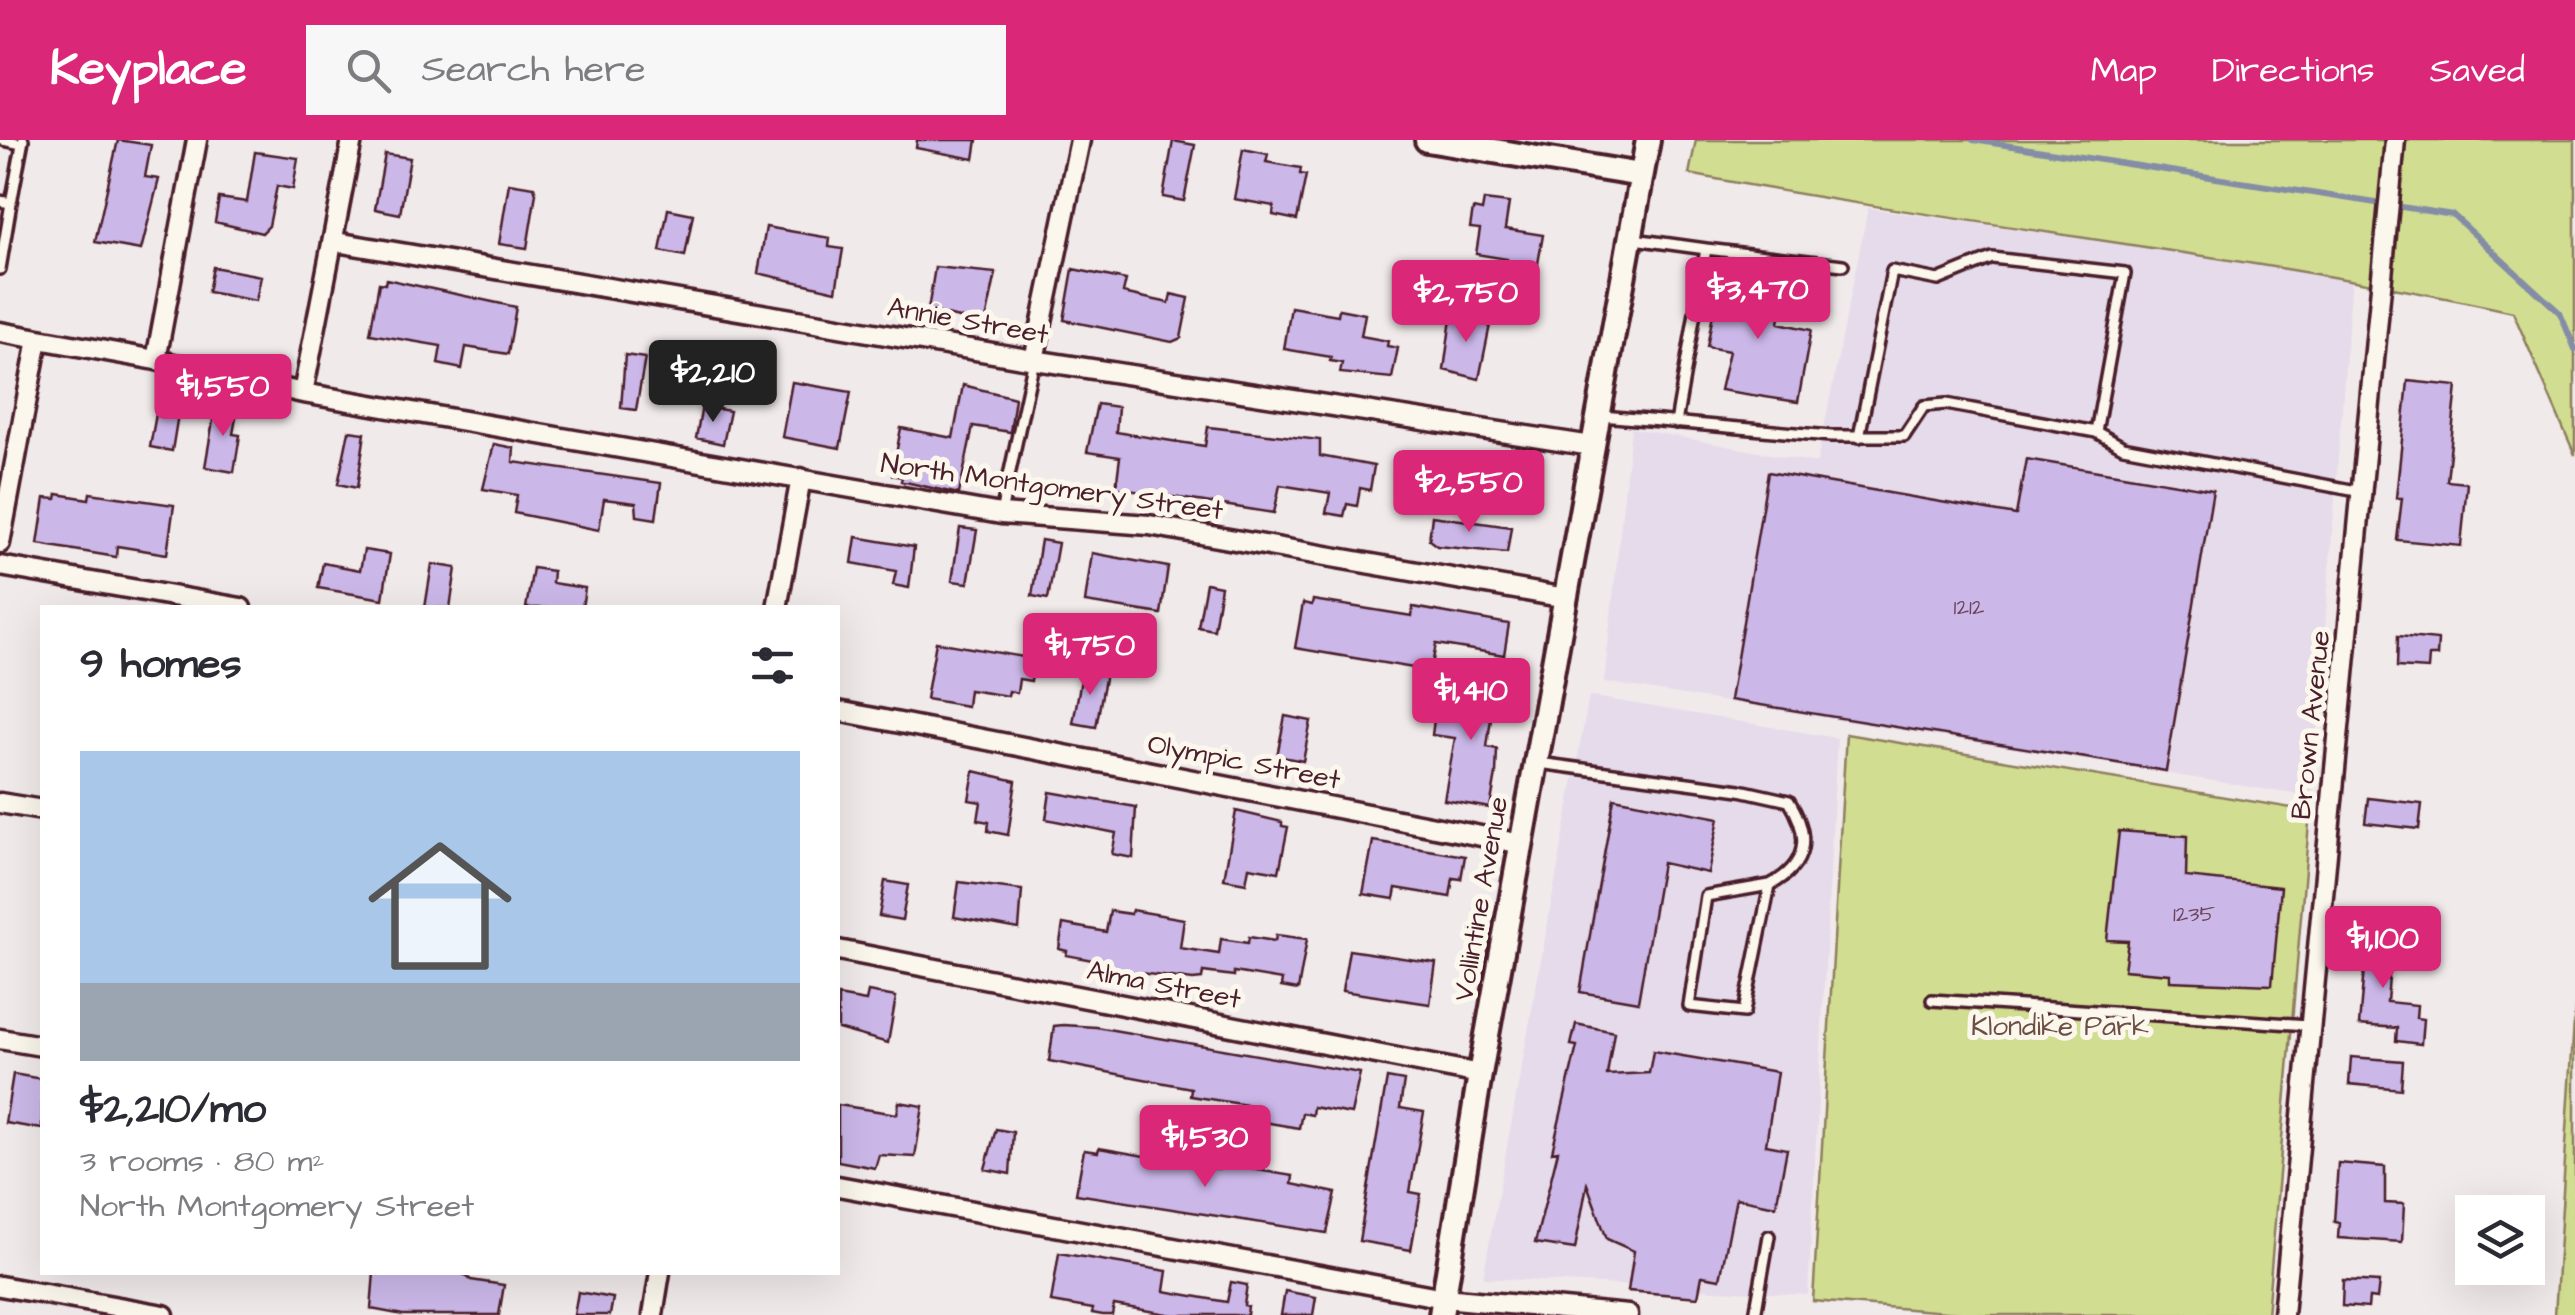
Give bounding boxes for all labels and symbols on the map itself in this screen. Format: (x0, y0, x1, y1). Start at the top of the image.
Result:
pin: $3,470 (1677, 257, 1839, 342)
pin: $2,750 (1385, 260, 1547, 345)
street label: Annie Street (884, 288, 1052, 354)
pin: $2,210 (632, 340, 794, 425)
pin: $1,550 (142, 354, 304, 439)
street label: North Montgomery Street (878, 444, 1226, 532)
pin: $2,550 (1388, 450, 1550, 535)
house number: 1212 (1954, 592, 1985, 623)
pin: $1,750 (1009, 613, 1171, 698)
street label: Brown Avenue (2282, 629, 2340, 821)
pin: $1,410 (1390, 658, 1552, 743)
street label: Olympic Street (1144, 724, 1344, 802)
street label: Vollintine Avenue (1444, 794, 1518, 1004)
house number: 1235 (2173, 899, 2216, 930)
pin: $1,100 (2302, 906, 2464, 991)
street label: Alma Street (1084, 951, 1245, 1019)
park label: Klondike Park (1971, 1007, 2149, 1046)
pin: $1,530 (1124, 1105, 1286, 1190)

